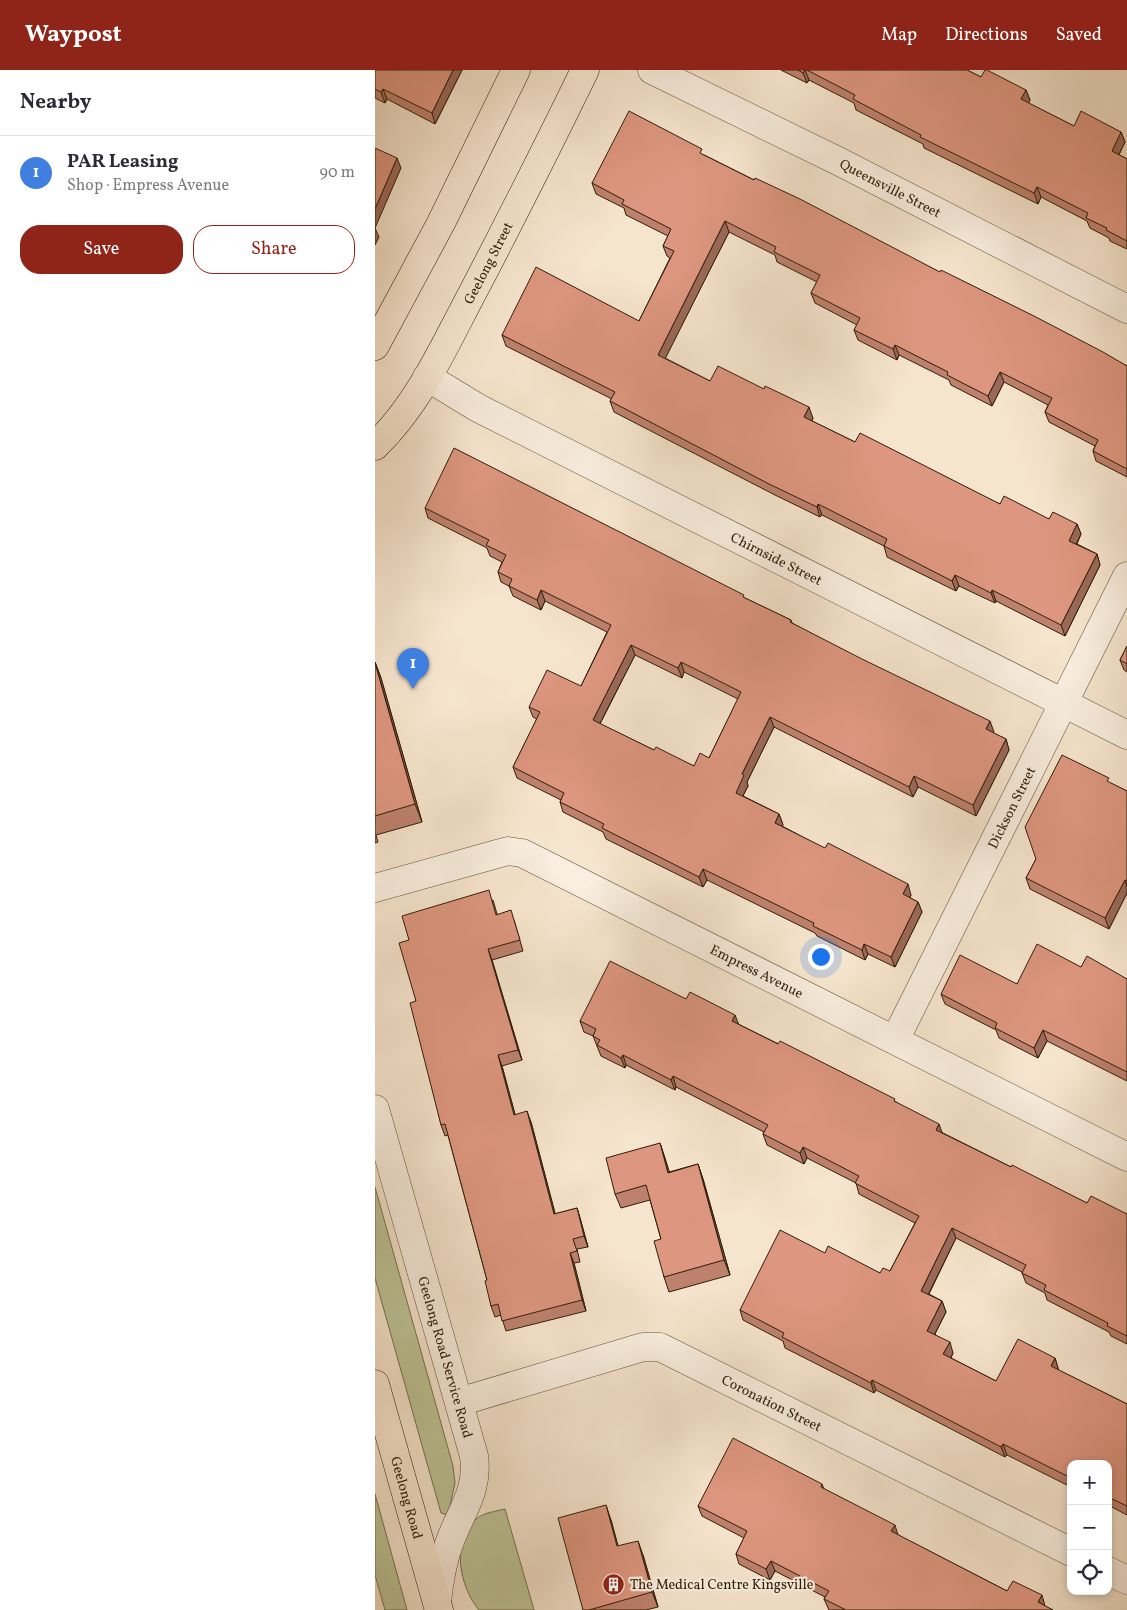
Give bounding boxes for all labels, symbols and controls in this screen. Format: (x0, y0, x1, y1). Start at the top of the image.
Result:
text: Waypost (25, 18, 122, 52)
text: Map (881, 23, 917, 48)
text: Directions (945, 23, 1028, 48)
text: Saved (1056, 23, 1102, 48)
text: Nearby (20, 88, 91, 117)
text: PAR Leasing (67, 149, 178, 175)
street label: Queensville Street (836, 155, 944, 223)
text: 1 (33, 162, 39, 184)
text: 90 m (319, 162, 355, 184)
text: Shop · Empress Avenue (67, 175, 229, 197)
street label: Geelong Street (460, 219, 518, 308)
button: Save (20, 225, 183, 274)
button: Share (193, 225, 355, 274)
street label: Chirnside Street (727, 529, 825, 591)
pin: 1 (397, 648, 429, 689)
street label: Dickson Street (984, 764, 1041, 852)
street label: Empress Avenue (706, 941, 806, 1004)
your location (808, 944, 834, 970)
street label: Geelong Road Service Road (412, 1275, 476, 1441)
street label: Coronation Street (718, 1371, 824, 1437)
street label: Geelong Road (385, 1454, 426, 1542)
map controls (1067, 1460, 1112, 1595)
button: + (1067, 1460, 1112, 1505)
button: − (1067, 1505, 1112, 1550)
button: locate (1067, 1550, 1112, 1595)
building icon: The Medical Centre Kingsville (602, 1572, 626, 1596)
place label: The Medical Centre Kingsville (630, 1576, 814, 1595)

